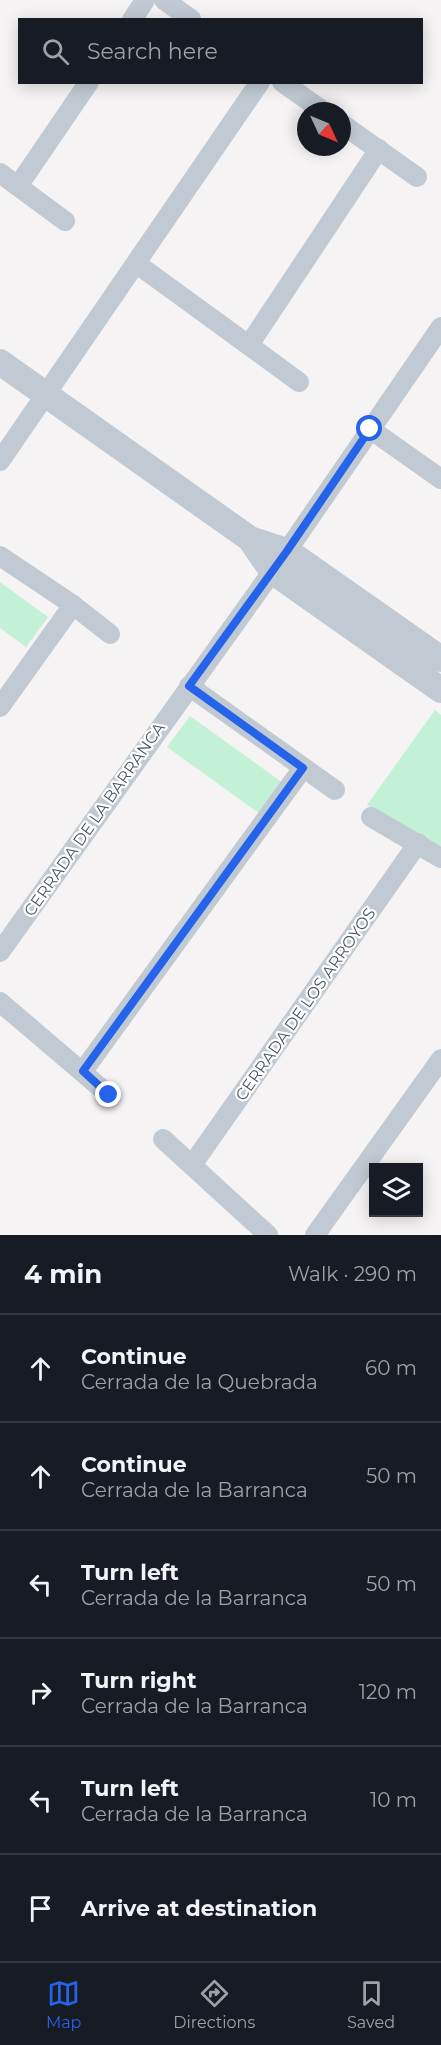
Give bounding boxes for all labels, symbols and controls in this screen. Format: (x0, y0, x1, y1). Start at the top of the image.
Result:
search box (18, 18, 423, 84)
icon: search (39, 35, 72, 68)
text: Search here (87, 38, 218, 65)
north arrow (297, 102, 351, 156)
route start (356, 415, 382, 441)
street label: CERRADA DE LA BARRANCA (20, 718, 169, 920)
street label: CERRADA DE LOS ARROYOS (231, 904, 379, 1104)
route end (95, 1081, 121, 1107)
map controls (369, 1163, 423, 1217)
button: layers (369, 1163, 423, 1217)
text: 4 min (24, 1258, 102, 1290)
text: Walk · 290 m (288, 1262, 417, 1286)
text: Continue (81, 1343, 187, 1370)
icon: ahead (24, 1352, 57, 1385)
text: 60 m (365, 1356, 417, 1380)
text: Cerrada de la Quebrada (81, 1370, 318, 1394)
text: Continue (81, 1451, 187, 1478)
icon: ahead (24, 1460, 57, 1493)
text: 50 m (366, 1464, 417, 1488)
text: Cerrada de la Barranca (81, 1478, 308, 1502)
text: Turn left (81, 1559, 179, 1586)
icon: left (24, 1568, 57, 1601)
text: 50 m (366, 1572, 417, 1596)
text: Cerrada de la Barranca (81, 1586, 308, 1610)
text: Turn right (81, 1667, 196, 1694)
icon: right (24, 1676, 57, 1709)
text: 120 m (359, 1680, 417, 1704)
text: Cerrada de la Barranca (81, 1694, 308, 1718)
text: Turn left (81, 1775, 179, 1802)
icon: left (24, 1784, 57, 1817)
text: 10 m (370, 1788, 417, 1812)
text: Cerrada de la Barranca (81, 1802, 308, 1826)
icon: arrive (24, 1892, 57, 1925)
text: Arrive at destination (81, 1895, 317, 1922)
tab: Map (46, 1977, 81, 2032)
tab: Directions (173, 1977, 255, 2032)
tab: Saved (347, 1977, 395, 2032)

